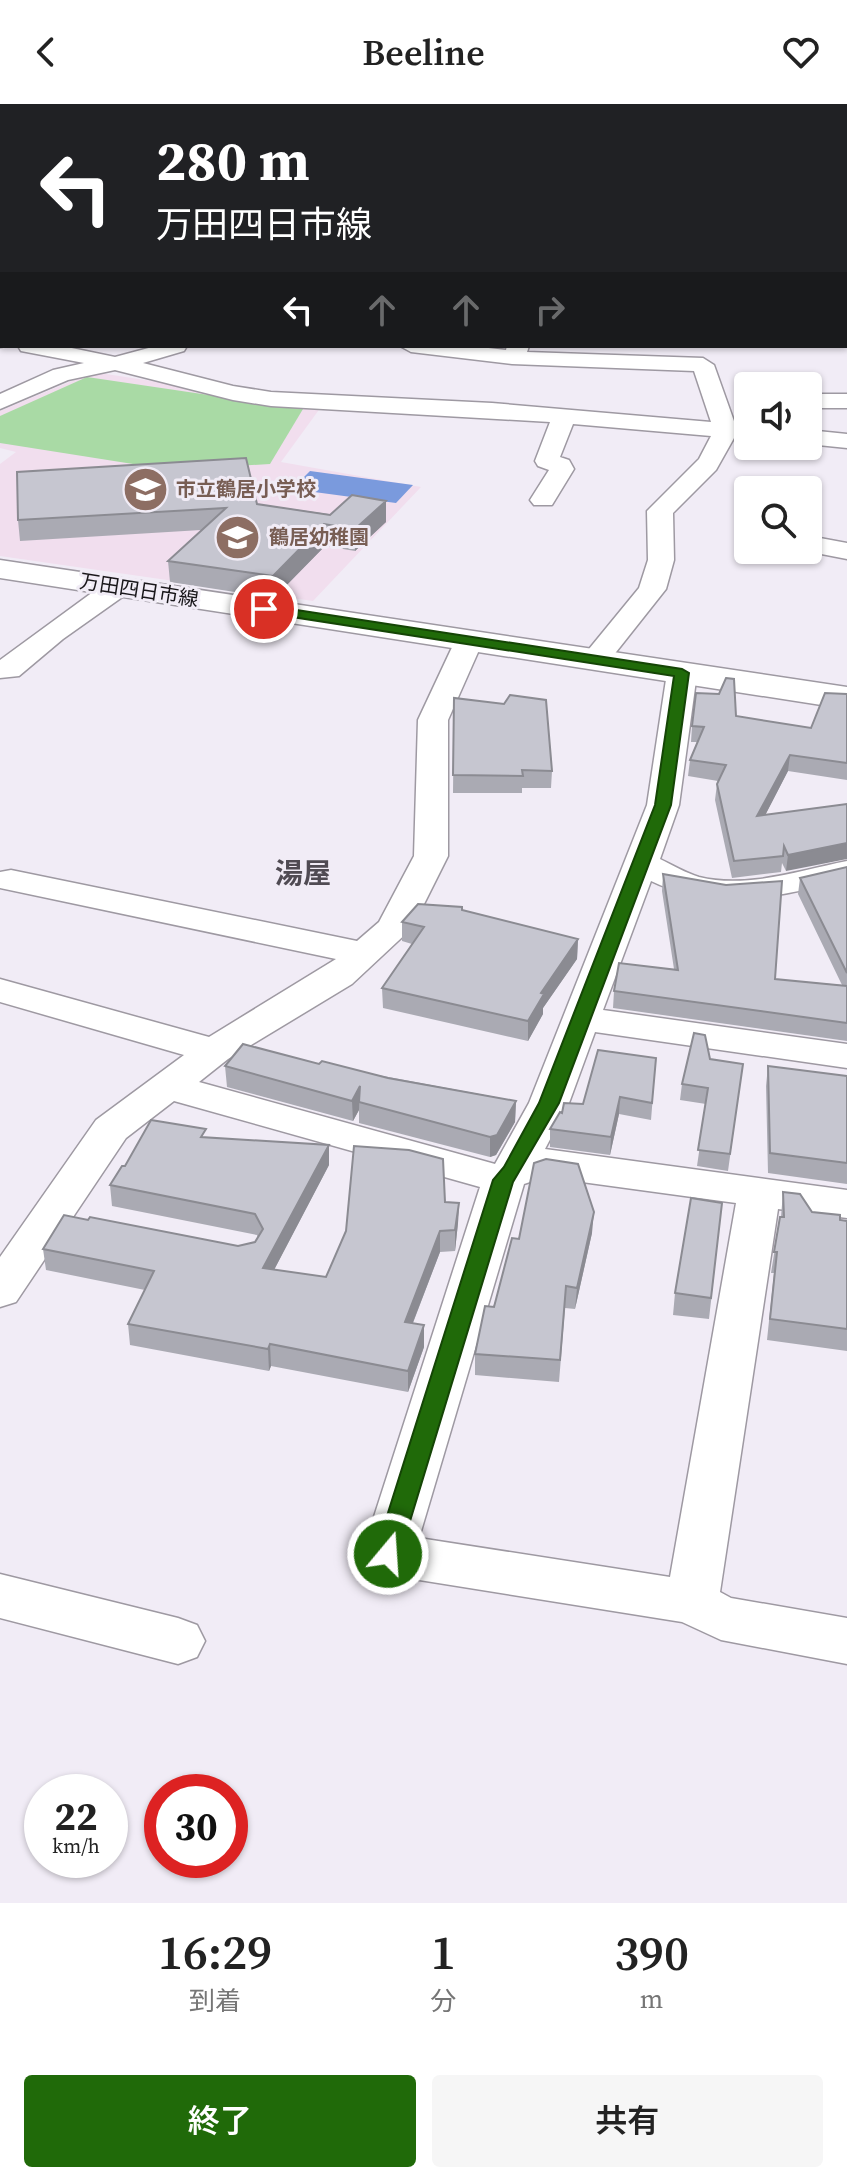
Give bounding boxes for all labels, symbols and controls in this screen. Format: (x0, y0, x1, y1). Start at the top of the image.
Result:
text: Beeline (362, 28, 485, 77)
icon: back (24, 30, 68, 74)
icon: heart (779, 30, 823, 74)
text: 280 m (156, 122, 310, 199)
icon: left (24, 136, 128, 240)
text: 万田四日市線 (156, 200, 372, 249)
icon: left (276, 288, 320, 332)
icon: ahead (360, 288, 404, 332)
icon: ahead (444, 288, 488, 332)
icon: right (528, 288, 572, 332)
map controls (734, 372, 822, 564)
button: sound (734, 372, 822, 460)
school or university icon: 市立鶴居小学校 (121, 465, 169, 513)
place label: 市立鶴居小学校 (176, 475, 316, 503)
button: search (734, 476, 822, 564)
school or university icon: 鶴居幼稚園 (214, 513, 262, 561)
place label: 鶴居幼稚園 (269, 523, 369, 551)
street label: 万田四日市線 (78, 567, 200, 613)
pin (230, 575, 298, 643)
icon: arrive (242, 587, 286, 631)
district label: 湯屋 (275, 854, 331, 892)
position arrow (346, 1512, 430, 1596)
speed limit sign: 30 (144, 1774, 248, 1878)
text: 22 (54, 1789, 98, 1843)
text: km/h (52, 1832, 100, 1860)
text: 16:29 (158, 1919, 272, 1985)
text: 1 (431, 1919, 456, 1985)
text: 390 (614, 1920, 689, 1986)
text: m (640, 1981, 663, 2017)
text: 到着 (189, 1983, 241, 2019)
text: 分 (430, 1983, 456, 2019)
button: 終了 (24, 2075, 416, 2167)
button: 共有 (432, 2075, 823, 2167)

